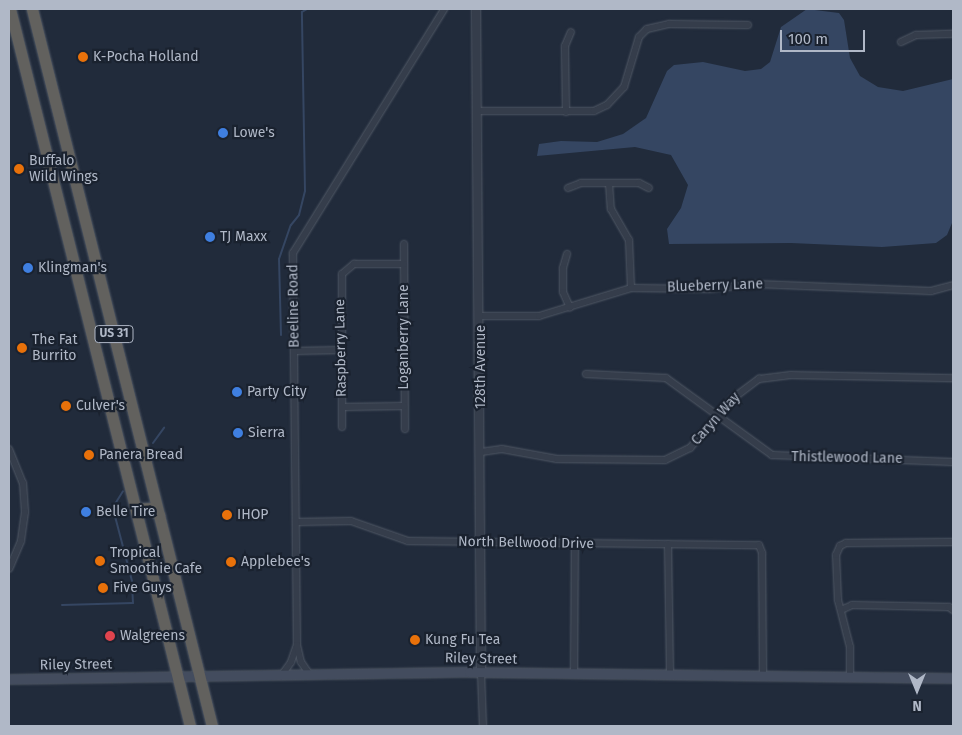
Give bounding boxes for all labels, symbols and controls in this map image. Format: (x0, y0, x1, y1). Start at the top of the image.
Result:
scale bar (782, 20, 867, 52)
text: 100 m (788, 30, 828, 48)
place label: K-Pocha Holland (93, 49, 199, 65)
marker: K-Pocha Holland (77, 51, 89, 63)
place label: Lowe's (233, 125, 275, 141)
marker: Lowe's (217, 127, 229, 139)
place label: Buffalo Wild Wings (29, 153, 98, 186)
marker: Buffalo Wild Wings (13, 163, 25, 175)
place label: TJ Maxx (220, 229, 267, 245)
marker: TJ Maxx (204, 231, 216, 243)
place label: Klingman's (38, 260, 107, 276)
marker: Klingman's (22, 262, 34, 274)
street label: Beeline Road (285, 264, 303, 348)
street label: Blueberry Lane (667, 276, 763, 296)
street label: Loganberry Lane (396, 284, 412, 390)
street label: Raspberry Lane (332, 299, 350, 397)
road number: US 31 (94, 324, 134, 344)
street label: 128th Avenue (473, 325, 489, 409)
place label: The Fat Burrito (32, 332, 77, 364)
marker: The Fat Burrito (16, 342, 28, 354)
place label: Party City (247, 384, 307, 400)
marker: Party City (231, 386, 243, 398)
street label: Caryn Way (688, 389, 744, 449)
place label: Culver's (76, 398, 125, 414)
marker: Culver's (60, 400, 72, 412)
place label: Sierra (248, 425, 285, 441)
marker: Sierra (232, 427, 244, 439)
place label: Panera Bread (99, 447, 183, 463)
marker: Panera Bread (83, 449, 95, 461)
street label: Thistlewood Lane (791, 449, 903, 467)
place label: Belle Tire (96, 504, 155, 520)
marker: Belle Tire (80, 506, 92, 518)
place label: IHOP (237, 507, 268, 523)
marker: IHOP (221, 509, 233, 521)
street label: North Bellwood Drive (458, 533, 594, 553)
place label: Tropical Smoothie Cafe (110, 545, 202, 578)
place label: Applebee's (241, 554, 310, 570)
marker: Tropical Smoothie Cafe (94, 555, 106, 567)
marker: Applebee's (225, 556, 237, 568)
place label: Five Guys (113, 580, 172, 596)
marker: Five Guys (97, 582, 109, 594)
place label: Walgreens (120, 628, 185, 644)
marker: Walgreens (104, 630, 116, 642)
place label: Kung Fu Tea (425, 632, 500, 648)
marker: Kung Fu Tea (409, 634, 421, 646)
street label: Riley Street (445, 650, 517, 668)
street label: Riley Street (40, 656, 112, 674)
north arrow (892, 665, 942, 715)
text: N (912, 697, 922, 714)

